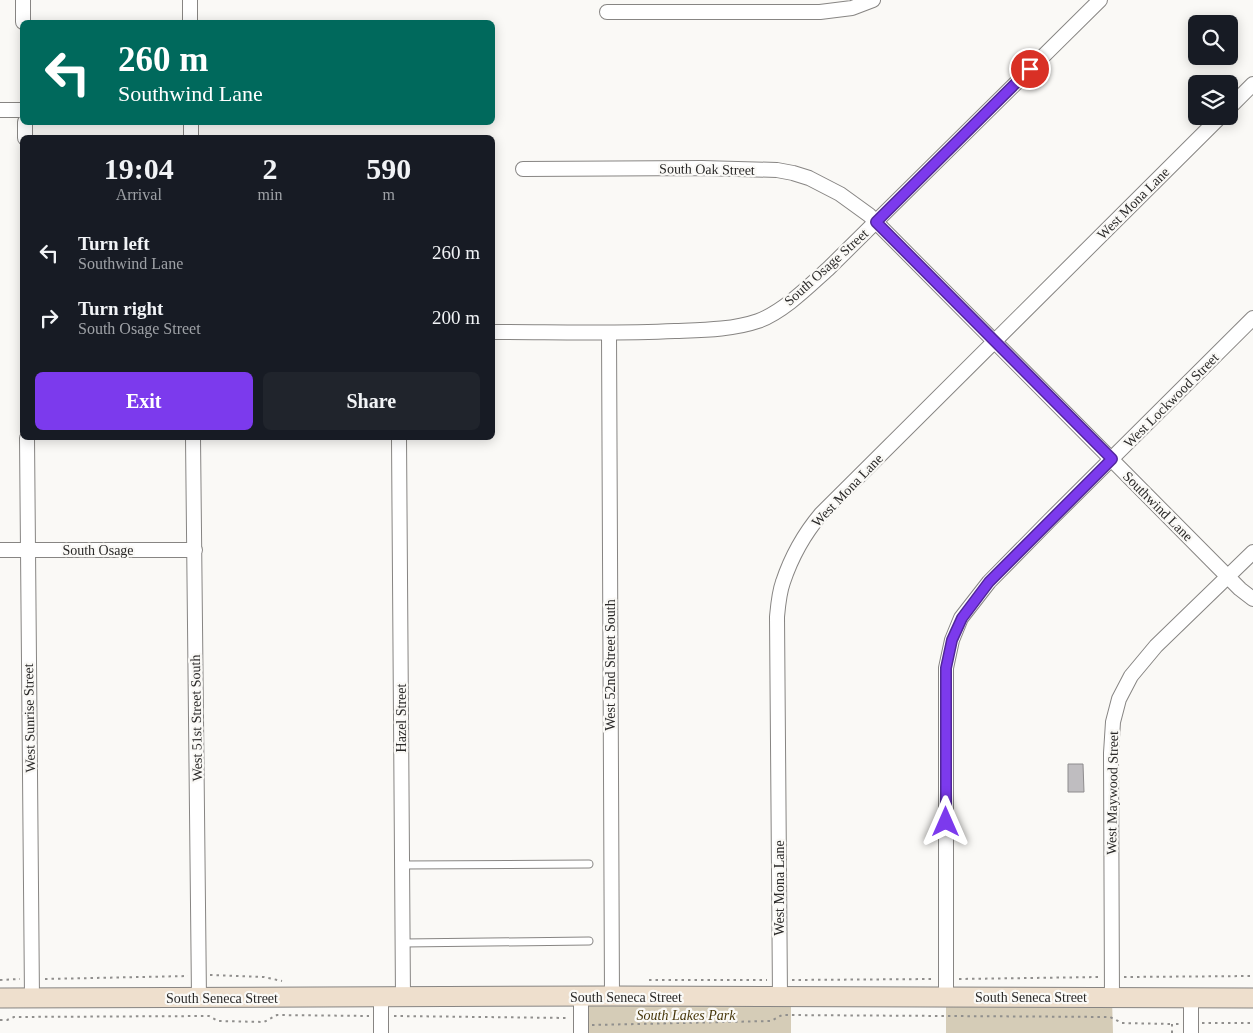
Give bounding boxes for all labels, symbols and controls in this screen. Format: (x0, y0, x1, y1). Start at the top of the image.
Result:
map controls (1188, 15, 1238, 125)
button: search (1188, 15, 1238, 65)
icon: left (35, 40, 100, 105)
text: 260 m (118, 40, 208, 79)
pin (1009, 48, 1051, 90)
icon: arrive (1016, 55, 1044, 83)
button: layers (1188, 75, 1238, 125)
text: Southwind Lane (118, 81, 263, 106)
text: 19:04 (104, 152, 174, 185)
text: 2 (262, 152, 277, 185)
text: 590 (366, 152, 411, 185)
street label: South Oak Street (659, 161, 755, 178)
street label: West Mona Lane (1094, 164, 1172, 242)
text: Arrival (116, 186, 162, 203)
text: min (258, 186, 282, 203)
text: m (382, 186, 395, 203)
street label: South Osage Street (781, 226, 871, 309)
text: Turn left (78, 233, 150, 254)
icon: left (35, 239, 63, 267)
text: 260 m (432, 242, 480, 263)
text: Southwind Lane (78, 255, 183, 272)
text: Turn right (78, 298, 163, 319)
icon: right (35, 304, 63, 332)
text: 200 m (432, 307, 480, 328)
text: South Osage Street (78, 320, 201, 337)
street label: West Lockwood Street (1121, 350, 1222, 451)
button: Exit (35, 372, 253, 430)
button: Share (263, 372, 480, 430)
street label: West Mona Lane (809, 451, 886, 530)
street label: Southwind Lane (1120, 468, 1196, 544)
street label: South Osage (62, 543, 134, 558)
street label: West 52nd Street South (603, 599, 618, 731)
street label: West 51st Street South (188, 654, 205, 782)
street label: West Sunrise Street (21, 663, 38, 773)
street label: Hazel Street (394, 683, 409, 752)
street label: West Maywood Street (1104, 731, 1121, 855)
position arrow (919, 795, 971, 847)
street label: West Mona Lane (772, 840, 787, 936)
street label: South Seneca Street (570, 990, 682, 1005)
street label: South Seneca Street (975, 990, 1087, 1005)
street label: South Seneca Street (166, 991, 278, 1006)
park label: South Lakes Park (637, 1008, 736, 1023)

